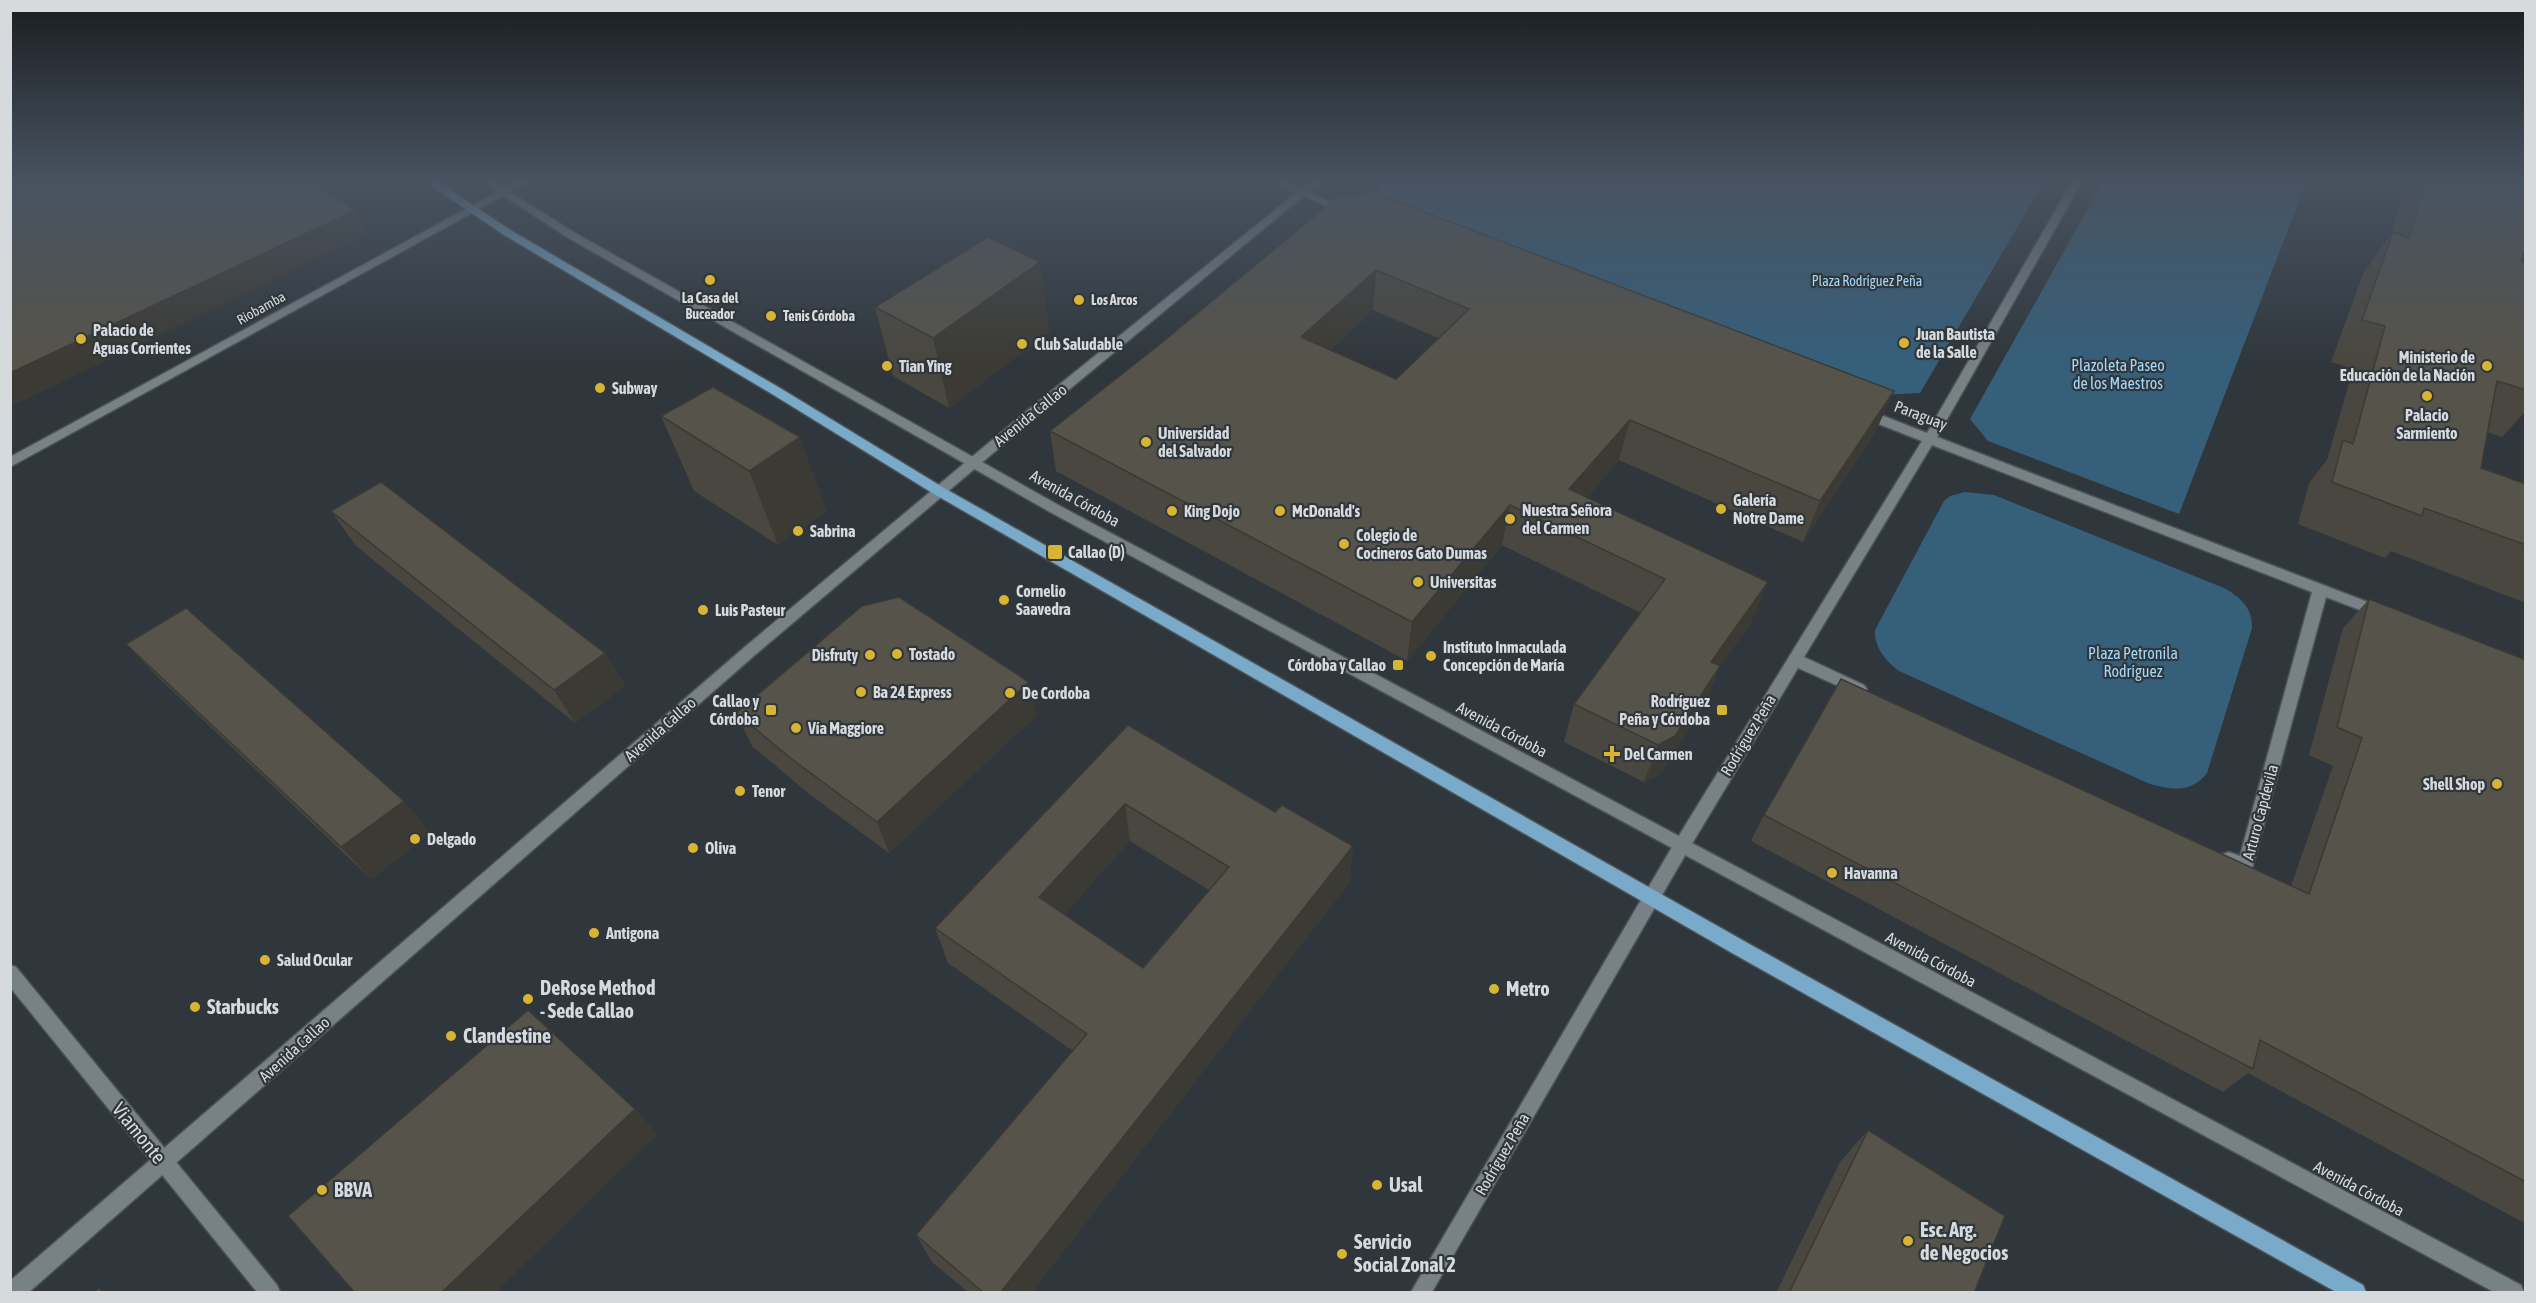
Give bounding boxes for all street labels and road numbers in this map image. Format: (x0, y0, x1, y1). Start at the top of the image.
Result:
street label: Riobamba (234, 288, 288, 328)
street label: Avenida Callao (990, 380, 1070, 450)
street label: Paraguay (1892, 397, 1950, 434)
street label: Avenida Córdoba (1027, 466, 1123, 530)
street label: Rodríguez Peña (1717, 691, 1780, 779)
street label: Avenida Callao (621, 693, 699, 765)
street label: Avenida Córdoba (1454, 698, 1550, 760)
street label: Arturo Capdevila (2239, 762, 2282, 862)
street label: Avenida Córdoba (1883, 928, 1979, 990)
street label: Avenida Callao (255, 1013, 333, 1085)
street label: Viamonte (108, 1098, 171, 1168)
street label: Rodríguez Peña (1471, 1110, 1534, 1199)
street label: Avenida Córdoba (2311, 1157, 2407, 1219)

